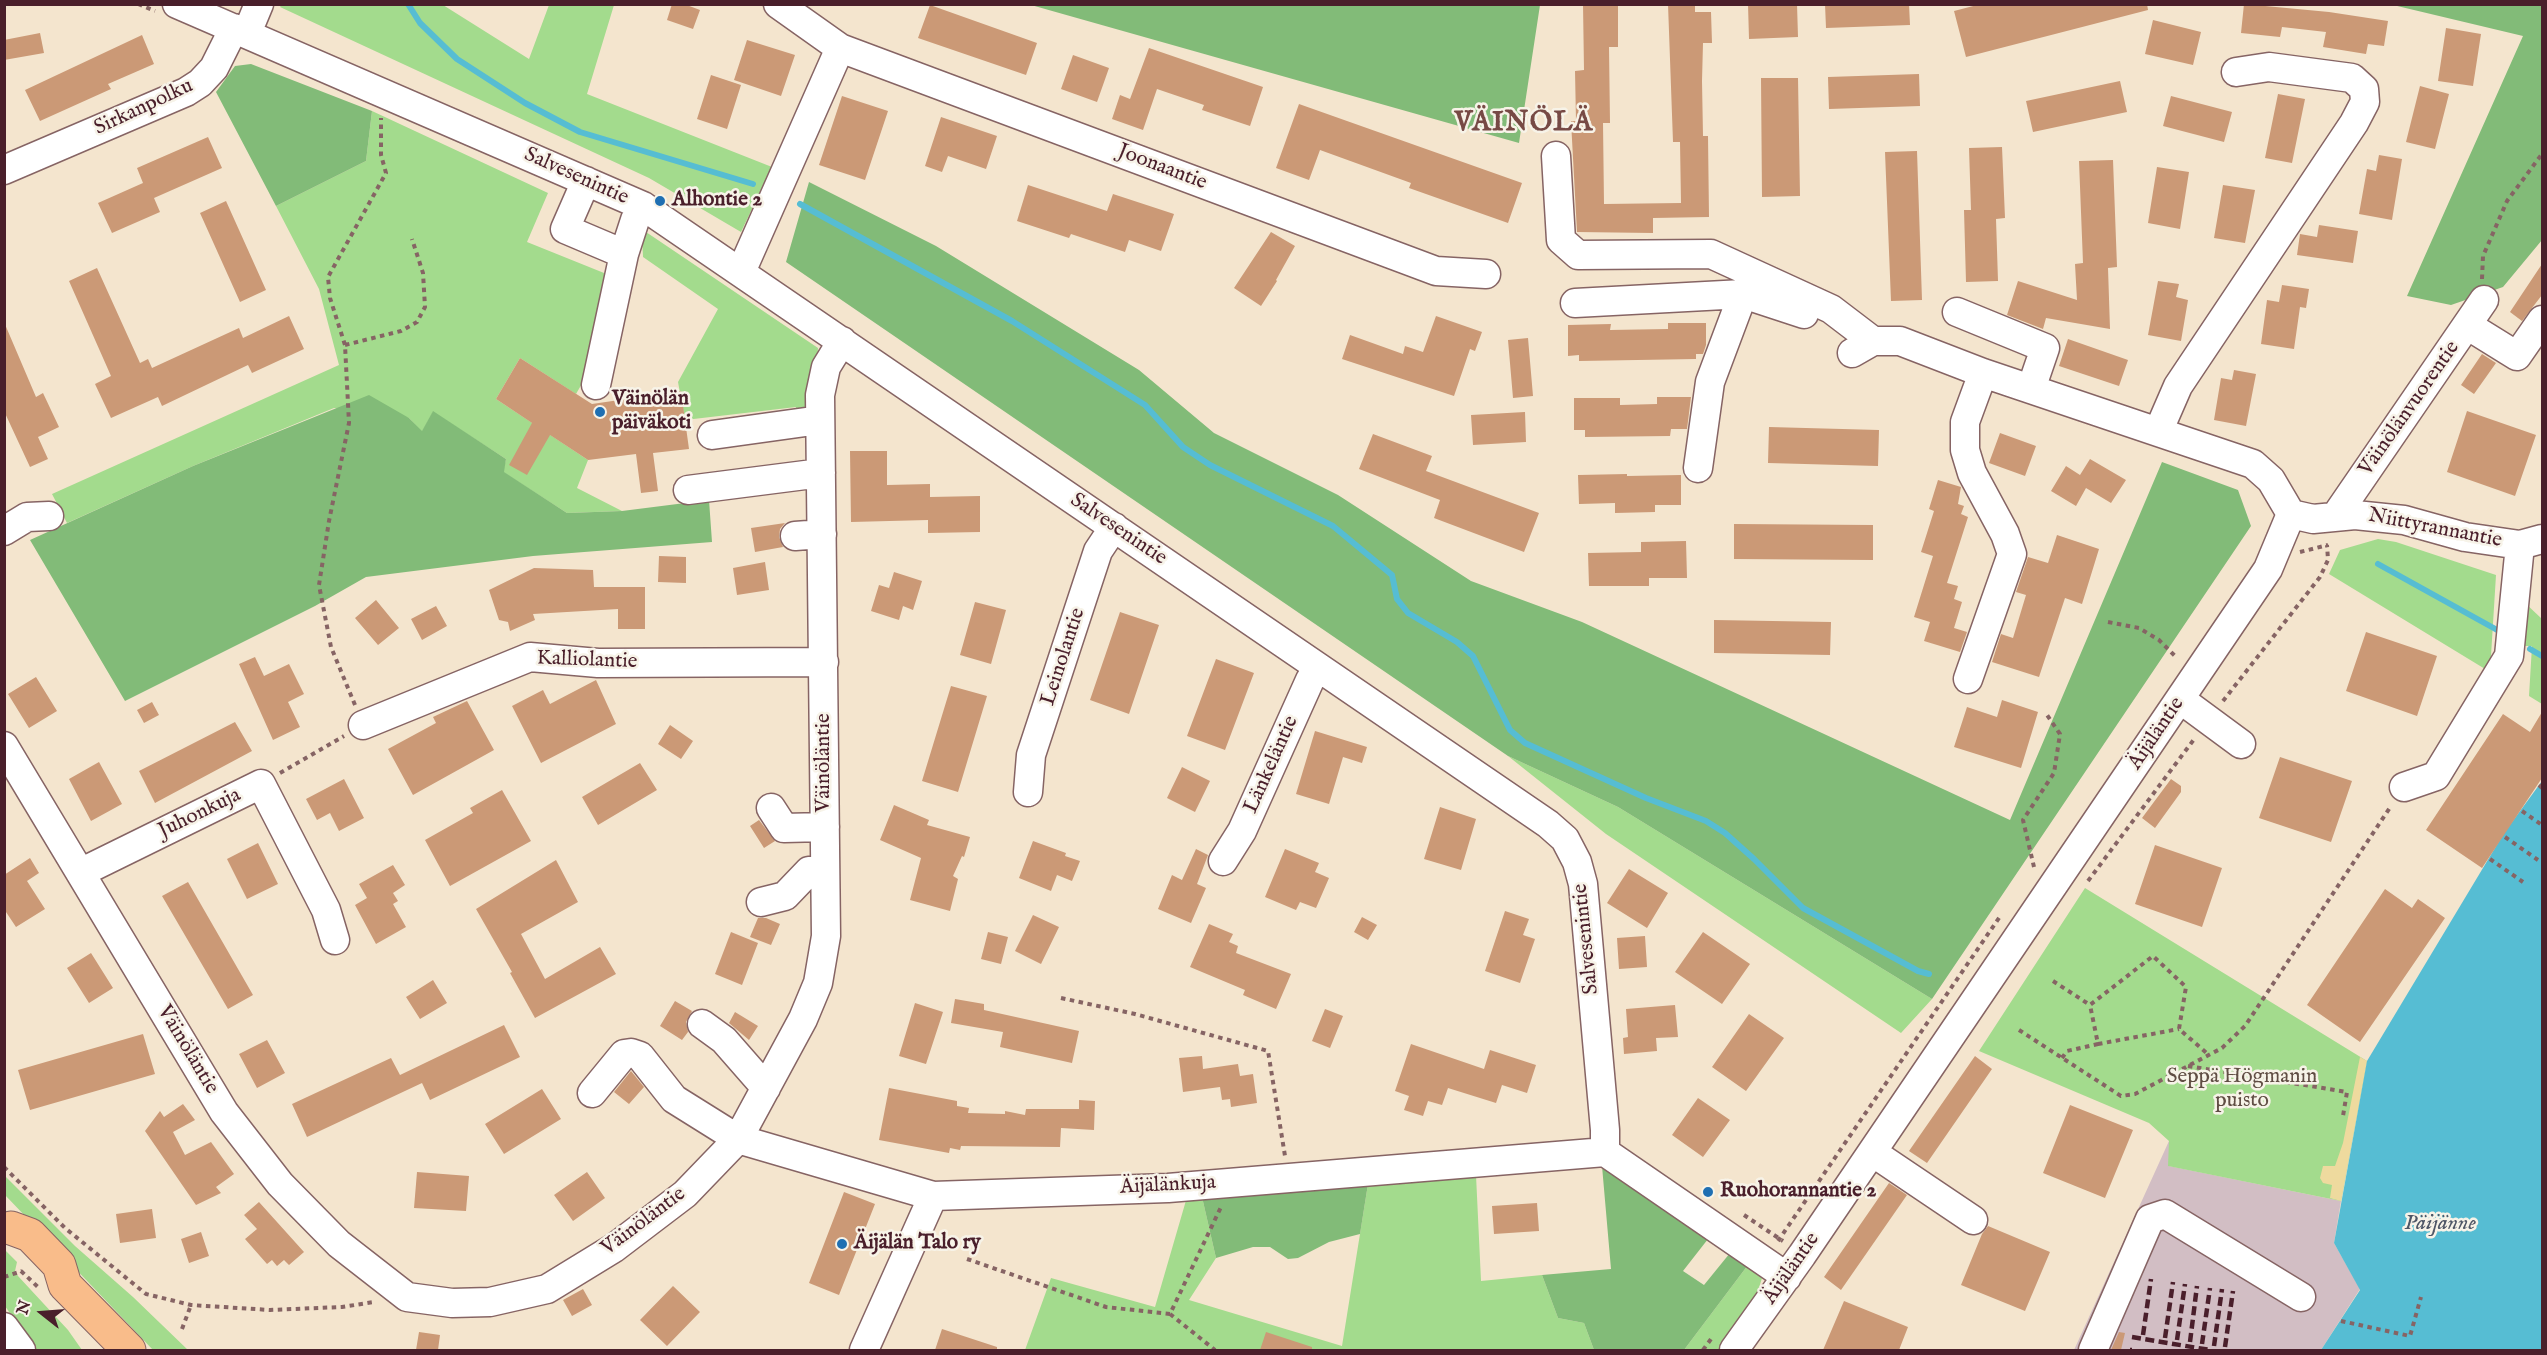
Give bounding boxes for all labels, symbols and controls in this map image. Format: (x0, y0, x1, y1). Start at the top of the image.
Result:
street label: Sirkanpolku (91, 74, 197, 142)
district label: VÄINÖLÄ (1454, 108, 1594, 140)
street label: Joonaantie (1114, 139, 1210, 197)
street label: Salvesenintie (520, 143, 632, 211)
place label: Alhontie 2 (672, 188, 762, 214)
marker: Alhontie 2 (653, 194, 667, 208)
street label: Väinölänvuorentie (2354, 337, 2466, 481)
place label: Väinölän päiväkoti (612, 387, 691, 437)
marker: Väinölän päiväkoti (593, 405, 607, 419)
street label: Salvesenintie (1065, 488, 1171, 572)
street label: Niittyrannantie (2366, 504, 2504, 554)
street label: Leinolantie (1036, 605, 1092, 709)
street label: Kalliolantie (536, 647, 638, 675)
street label: Äijäläntie (2124, 693, 2190, 775)
street label: Länkeläntie (1239, 712, 1305, 818)
street label: Väinöläntie (812, 713, 838, 813)
street label: Juhonkuja (155, 783, 245, 845)
street label: Salvesenintie (1569, 882, 1605, 996)
street label: Väinöläntie (151, 1001, 223, 1099)
park label: Seppä Högmanin puisto (2167, 1065, 2317, 1115)
street label: Äijälänkuja (1119, 1171, 1217, 1201)
place label: Ruohorannantie 2 (1720, 1179, 1876, 1205)
street label: Väinöläntie (597, 1182, 691, 1262)
marker: Ruohorannantie 2 (1701, 1185, 1715, 1199)
water label: Päijänne (2404, 1211, 2476, 1237)
street label: Äijäläntie (1758, 1228, 1826, 1310)
place label: Äijälän Talo ry (854, 1231, 981, 1257)
marker: Äijälän Talo ry (835, 1237, 849, 1251)
north arrow (12, 1283, 72, 1343)
text: N (13, 1298, 36, 1317)

